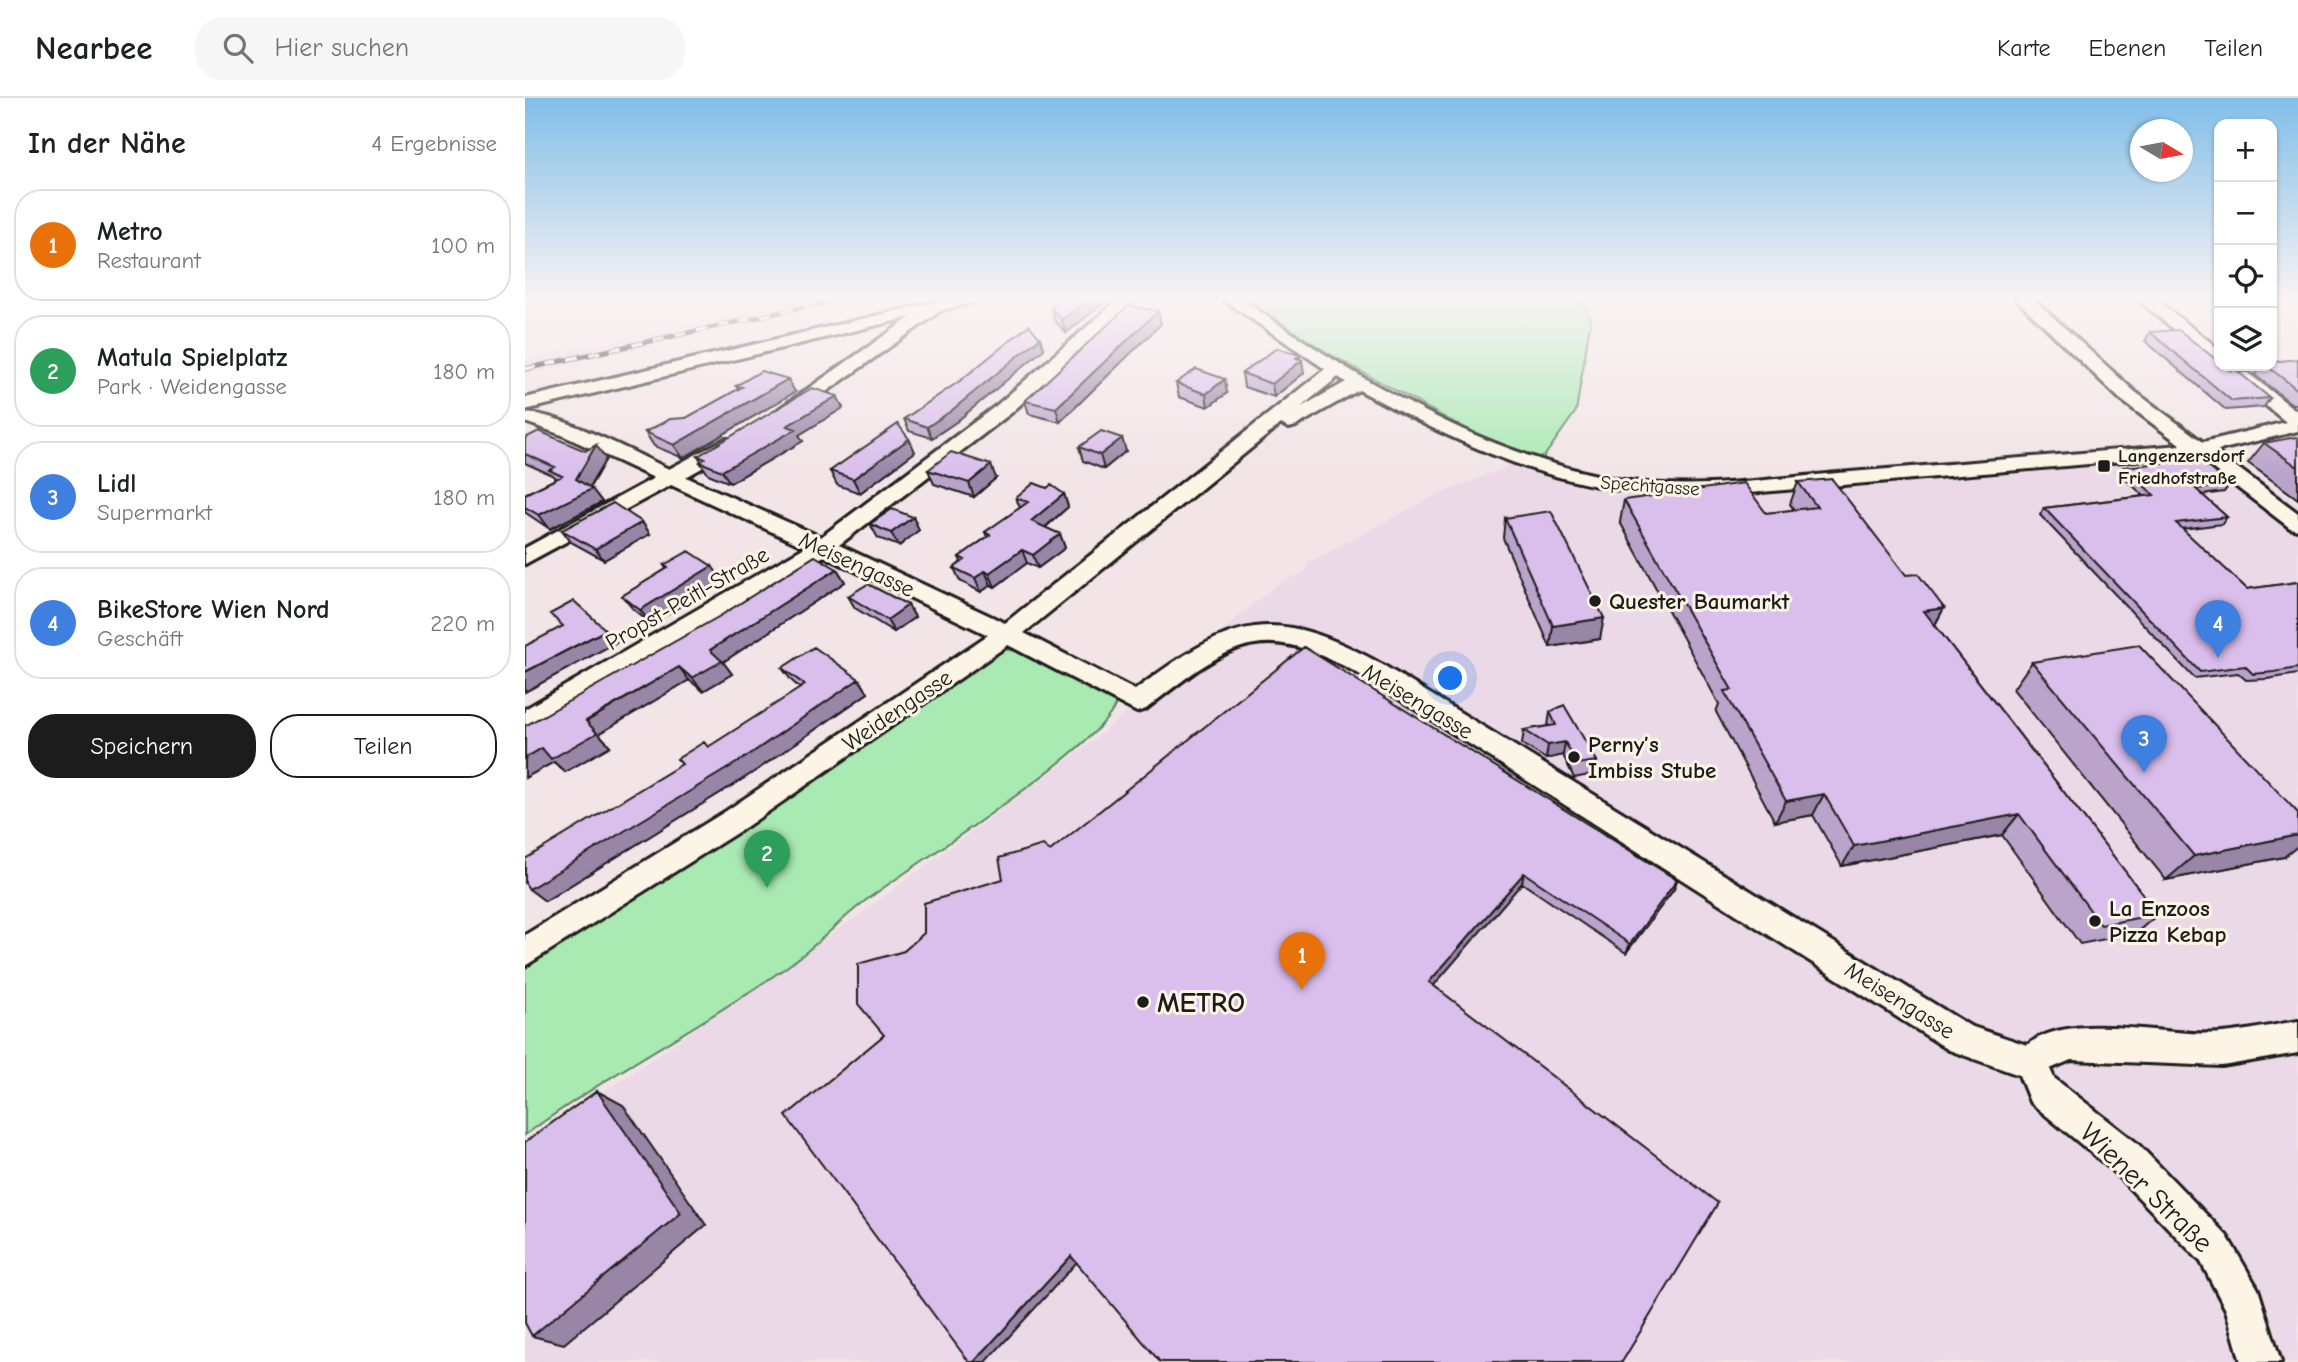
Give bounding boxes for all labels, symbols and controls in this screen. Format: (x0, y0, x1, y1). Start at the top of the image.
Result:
search box (195, 17, 685, 80)
text: Nearbee (35, 29, 153, 67)
icon: search (219, 29, 257, 67)
text: Hier suchen (275, 33, 409, 63)
text: Karte (1997, 34, 2050, 62)
text: Ebenen (2088, 34, 2166, 62)
text: Teilen (2204, 34, 2263, 62)
north arrow (2130, 119, 2193, 182)
map controls (2214, 119, 2277, 371)
button: + (2214, 119, 2277, 182)
text: In der Nähe (28, 126, 186, 161)
text: 4 Ergebnisse (371, 130, 497, 157)
button: − (2214, 182, 2277, 245)
text: Metro (97, 217, 163, 247)
text: 1 (48, 232, 58, 259)
text: 100 m (431, 232, 495, 259)
button: locate (2214, 245, 2277, 308)
text: Restaurant (97, 247, 201, 274)
button: layers (2214, 308, 2277, 371)
text: Matula Spielplatz (97, 343, 287, 373)
text: 2 (47, 358, 59, 385)
text: 180 m (433, 358, 495, 385)
text: Park · Weidengasse (97, 373, 287, 400)
place label: Langenzersdorf Friedhofstraße (2118, 445, 2245, 489)
marker: Langenzersdorf Friedhofstraße (2096, 458, 2112, 474)
text: Lidl (97, 469, 136, 499)
street label: Spechtgasse (1600, 472, 1700, 500)
text: 3 (47, 484, 59, 511)
text: 180 m (433, 484, 495, 511)
text: Supermarkt (97, 499, 212, 526)
street label: Meisengasse (795, 526, 919, 603)
street label: Propst-Peitl-Straße (601, 541, 774, 656)
place label: Quester Baumarkt (1609, 588, 1790, 615)
marker: Quester Baumarkt (1587, 593, 1603, 609)
text: BikeStore Wien Nord (97, 595, 330, 625)
pin: 4 (2195, 600, 2241, 658)
text: 4 (48, 610, 58, 637)
text: 220 m (430, 610, 495, 637)
text: Geschäft (97, 625, 183, 652)
street label: Meisengasse (1357, 658, 1478, 745)
your location (1433, 661, 1467, 695)
street label: Weidengasse (837, 664, 957, 757)
button: Speichern (28, 714, 256, 778)
button: Teilen (270, 714, 497, 778)
pin: 3 (2121, 715, 2167, 773)
place label: Perny’s Imbiss Stube (1588, 731, 1716, 784)
marker: Perny’s Imbiss Stube (1566, 749, 1582, 765)
pin: 2 (744, 830, 790, 888)
place label: La Enzoos Pizza Kebap (2109, 895, 2227, 948)
marker: La Enzoos Pizza Kebap (2087, 913, 2103, 929)
pin: 1 (1279, 932, 1325, 990)
street label: Meisengasse (1840, 956, 1960, 1045)
place label: METRO (1157, 987, 1245, 1019)
marker: METRO (1135, 994, 1151, 1010)
street label: Wiener Straße (2073, 1117, 2219, 1259)

